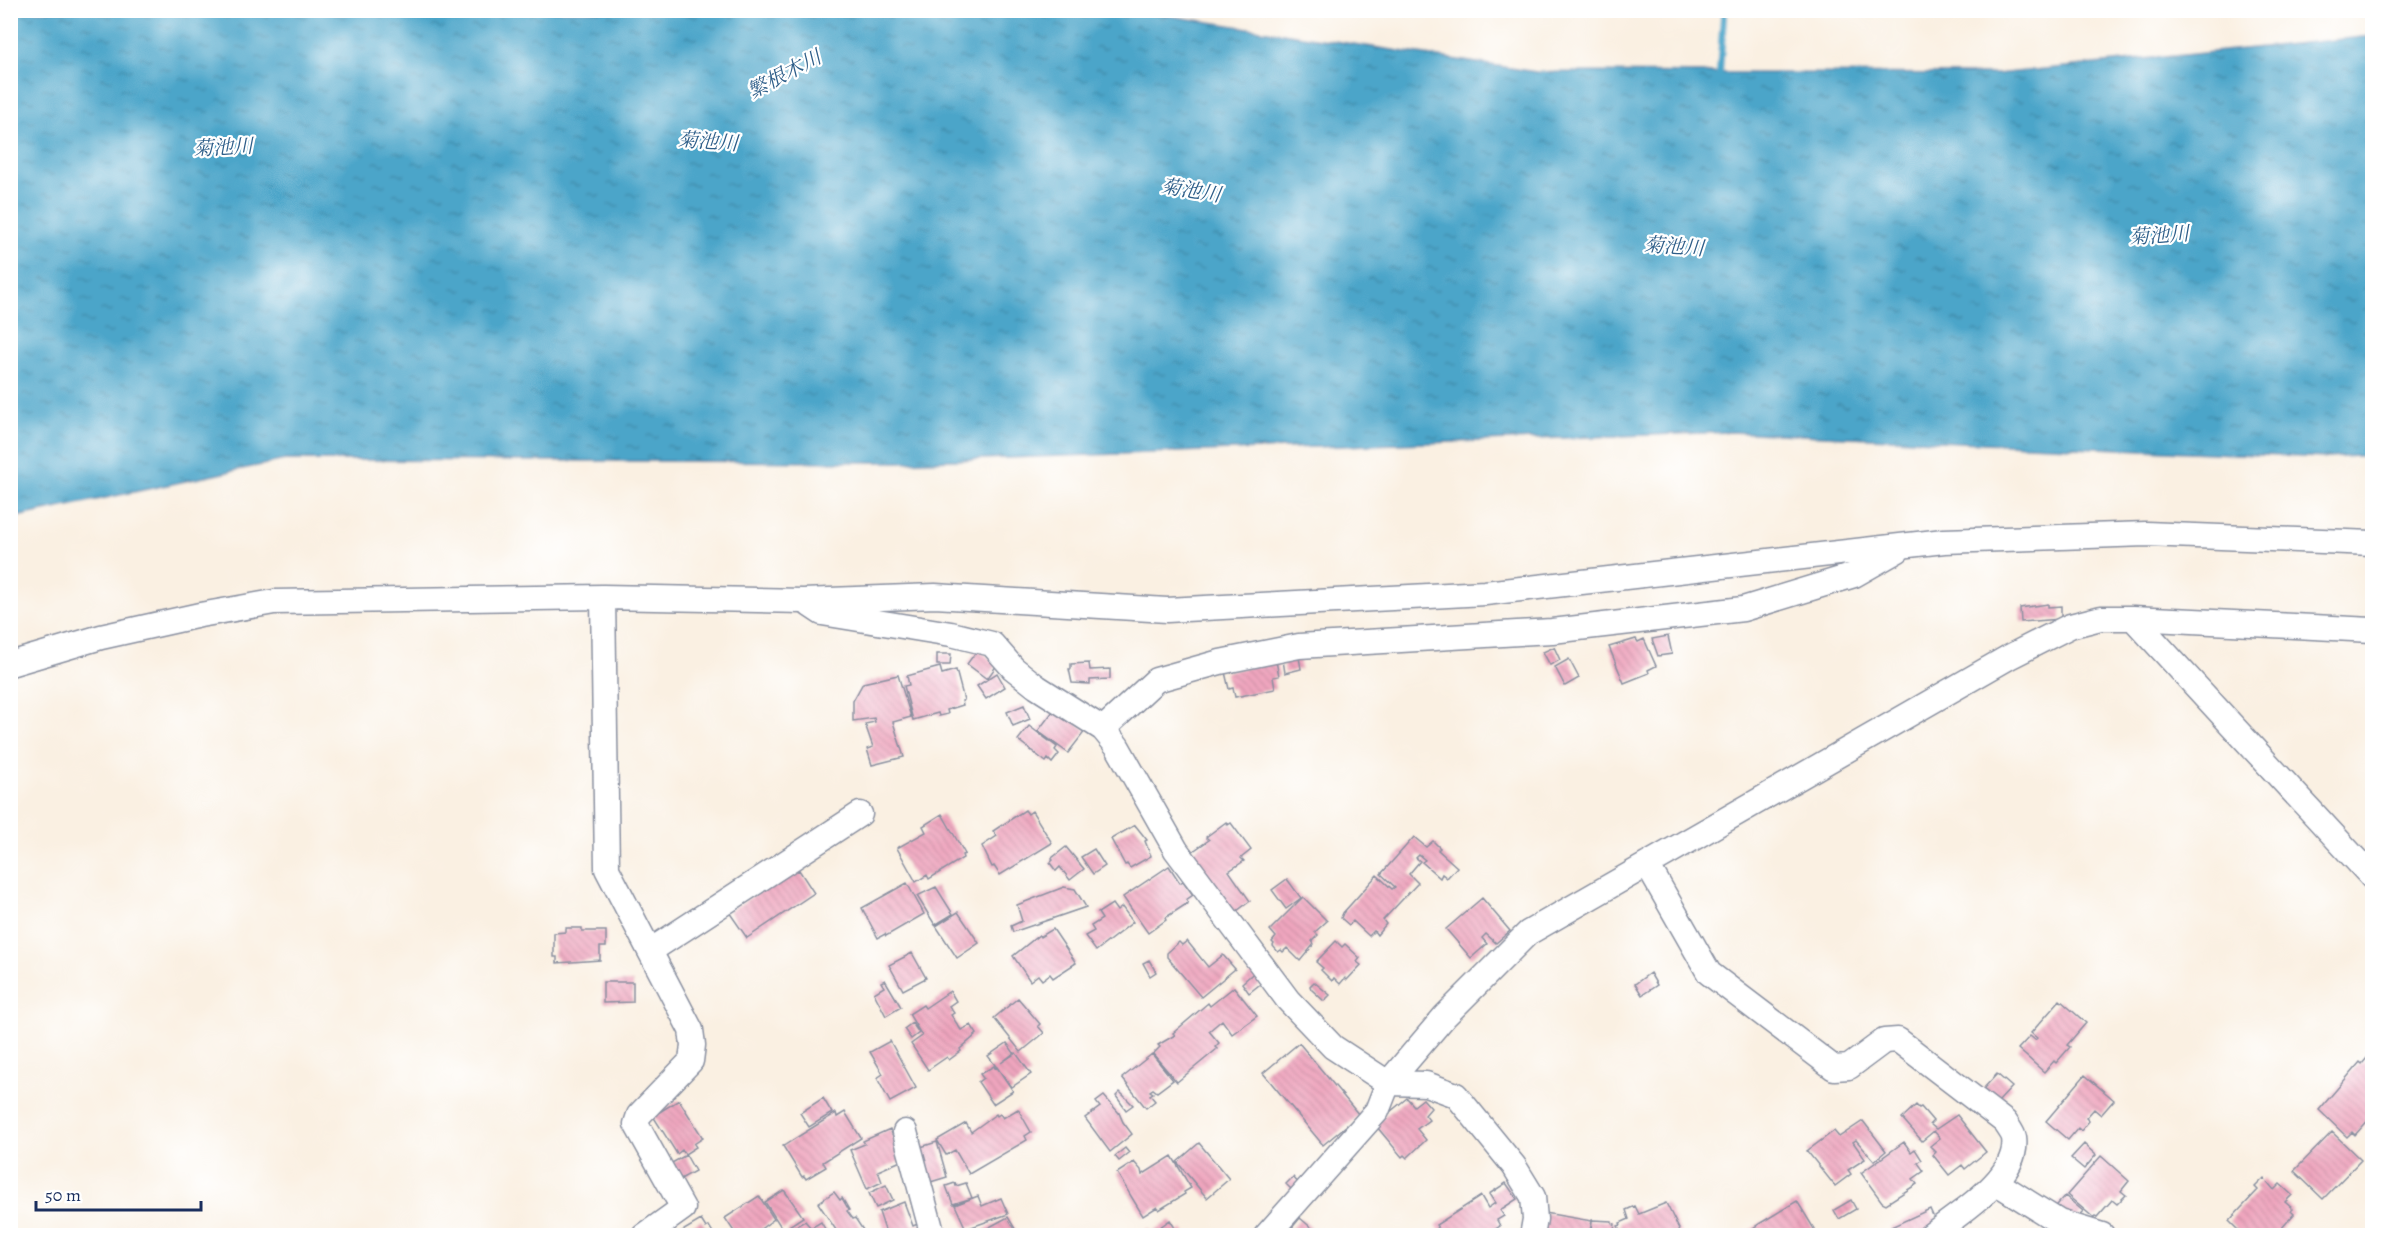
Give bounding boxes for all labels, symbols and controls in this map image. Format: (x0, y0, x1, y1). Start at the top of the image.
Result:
water label: 繁根木川 (743, 43, 828, 105)
water label: 菊池川 (677, 126, 741, 157)
water label: 菊池川 (192, 132, 256, 163)
water label: 菊池川 (1159, 172, 1225, 209)
water label: 菊池川 (2128, 220, 2192, 251)
water label: 菊池川 (1643, 231, 1707, 262)
scale bar (36, 1174, 201, 1212)
text: 50 m (45, 1183, 81, 1207)

